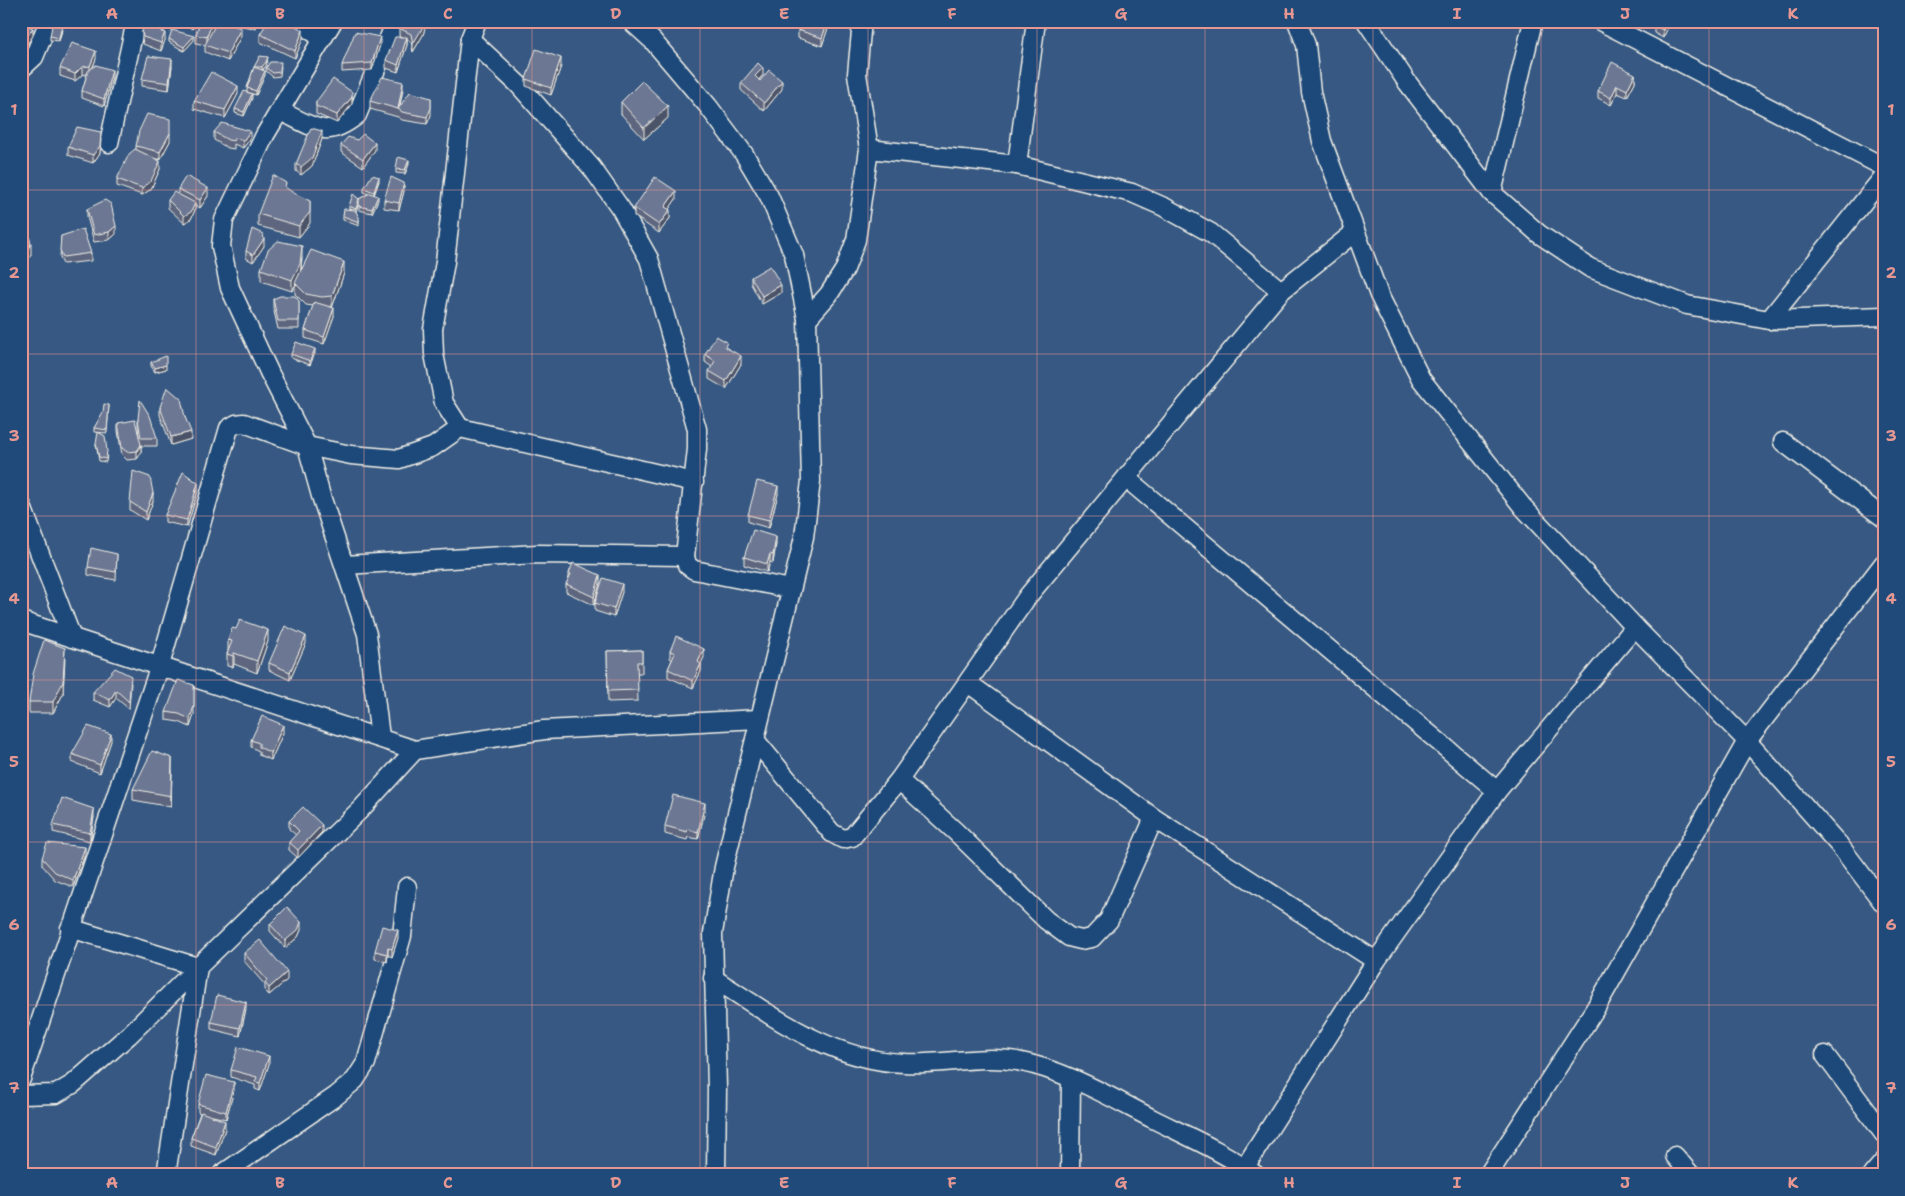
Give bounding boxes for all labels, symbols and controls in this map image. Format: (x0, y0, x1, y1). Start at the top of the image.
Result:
text: A (106, 3, 118, 24)
text: B (275, 3, 285, 24)
text: C (443, 3, 453, 24)
text: D (610, 3, 622, 24)
text: E (779, 3, 789, 24)
text: F (947, 3, 957, 24)
text: G (1115, 3, 1128, 24)
text: H (1283, 3, 1295, 24)
text: I (1453, 3, 1462, 24)
text: J (1620, 3, 1630, 24)
text: K (1788, 3, 1799, 24)
text: 1 (10, 99, 18, 120)
text: 1 (1887, 99, 1895, 120)
text: 2 (8, 262, 20, 283)
text: 2 (1885, 262, 1897, 283)
text: 3 (8, 425, 20, 446)
text: 3 (1885, 425, 1897, 446)
text: 4 (8, 588, 20, 609)
text: 4 (1885, 588, 1897, 609)
text: 5 (9, 751, 19, 772)
text: 5 (1886, 751, 1896, 772)
text: 6 (8, 914, 20, 935)
text: 6 (1885, 914, 1897, 935)
text: 7 (8, 1077, 20, 1098)
text: 7 (1885, 1077, 1897, 1098)
text: A (106, 1172, 118, 1193)
text: B (275, 1172, 285, 1193)
text: C (443, 1172, 453, 1193)
text: D (610, 1172, 622, 1193)
text: E (779, 1172, 789, 1193)
text: F (947, 1172, 957, 1193)
text: G (1115, 1172, 1128, 1193)
text: H (1283, 1172, 1295, 1193)
text: I (1453, 1172, 1462, 1193)
text: J (1620, 1172, 1630, 1193)
text: K (1788, 1172, 1799, 1193)

